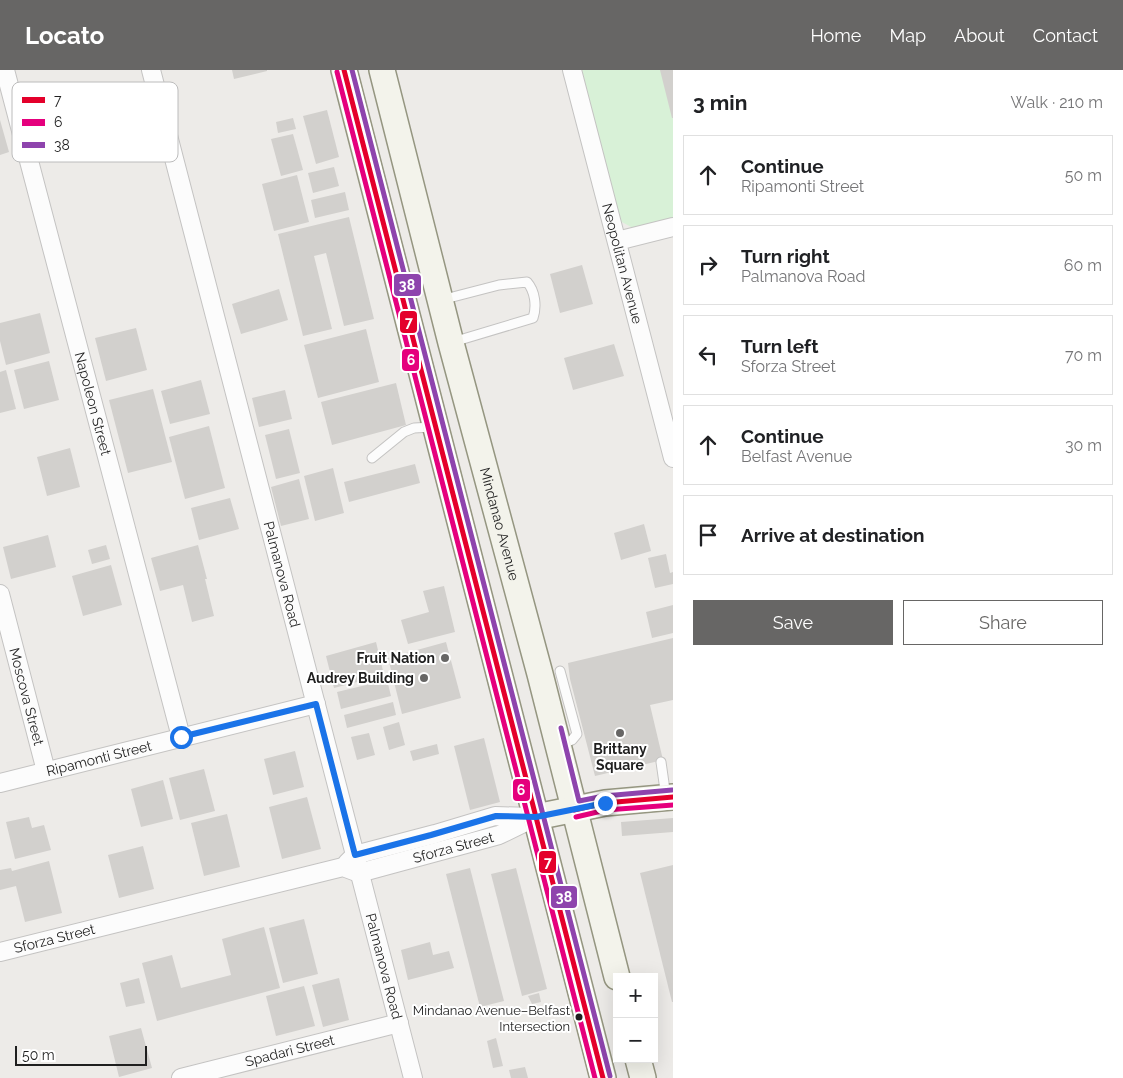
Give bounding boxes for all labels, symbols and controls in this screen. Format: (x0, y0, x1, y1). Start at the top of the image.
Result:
text: Locato (25, 21, 104, 50)
text: Home (810, 25, 861, 46)
text: Map (889, 25, 926, 46)
text: About (954, 25, 1005, 46)
text: Contact (1033, 25, 1098, 46)
legend (12, 82, 178, 162)
text: 3 min (693, 90, 747, 115)
text: 7 (54, 92, 62, 108)
text: Walk · 210 m (1011, 93, 1103, 112)
text: 6 (54, 114, 62, 130)
text: 38 (54, 137, 70, 153)
text: Continue (741, 155, 824, 177)
icon: ahead (694, 161, 722, 189)
text: 50 m (1065, 166, 1102, 185)
text: Ripamonti Street (741, 177, 864, 196)
street label: Neopolitan Avenue (599, 202, 646, 326)
text: Turn right (741, 245, 830, 267)
icon: right (694, 251, 722, 279)
text: 60 m (1064, 256, 1102, 275)
text: Palmanova Road (741, 267, 865, 286)
line badge: 38 (393, 273, 422, 297)
text: 38 (399, 277, 415, 293)
line badge: 7 (399, 310, 418, 334)
text: 7 (405, 314, 413, 330)
text: Turn left (741, 335, 818, 357)
icon: left (694, 341, 722, 369)
text: 70 m (1065, 346, 1102, 365)
line badge: 6 (401, 348, 420, 372)
street label: Napoleon Street (72, 350, 114, 457)
text: 6 (407, 352, 415, 368)
text: Sforza Street (741, 357, 836, 376)
text: Continue (741, 425, 824, 447)
icon: ahead (694, 431, 722, 459)
text: 30 m (1065, 436, 1102, 455)
text: Belfast Avenue (741, 447, 852, 466)
street label: Mindanao Avenue (477, 466, 522, 582)
street label: Palmanova Road (261, 519, 304, 629)
icon: arrive (694, 521, 722, 549)
text: Arrive at destination (741, 524, 925, 546)
button: Save (693, 600, 893, 645)
button: Share (903, 600, 1103, 645)
street label: Moscova Street (6, 646, 47, 747)
place label: Fruit Nation (357, 650, 435, 666)
marker: Fruit Nation (439, 652, 451, 664)
place label: Audrey Building (307, 670, 414, 686)
marker: Audrey Building (418, 672, 430, 684)
route start (170, 726, 193, 749)
marker: Brittany Square (614, 727, 626, 739)
street label: Ripamonti Street (45, 737, 154, 779)
place label: Brittany Square (593, 741, 647, 773)
line badge: 6 (512, 778, 531, 802)
text: 6 (517, 782, 525, 798)
route end (594, 792, 617, 815)
street label: Sforza Street (411, 829, 496, 866)
line badge: 7 (538, 850, 557, 874)
text: 7 (544, 854, 552, 870)
line badge: 38 (550, 885, 578, 909)
text: 38 (556, 889, 572, 905)
street label: Palmanova Road (362, 911, 405, 1021)
street label: Sforza Street (12, 921, 97, 956)
map controls (613, 973, 658, 1063)
button: + (613, 973, 658, 1018)
place label: Mindanao Avenue–Belfast Intersection (413, 1003, 571, 1034)
marker: Mindanao Avenue–Belfast Intersection (574, 1012, 584, 1022)
button: − (613, 1018, 658, 1063)
street label: Spadari Street (243, 1032, 336, 1070)
scale bar (15, 1043, 148, 1066)
text: 50 m (22, 1047, 55, 1063)

